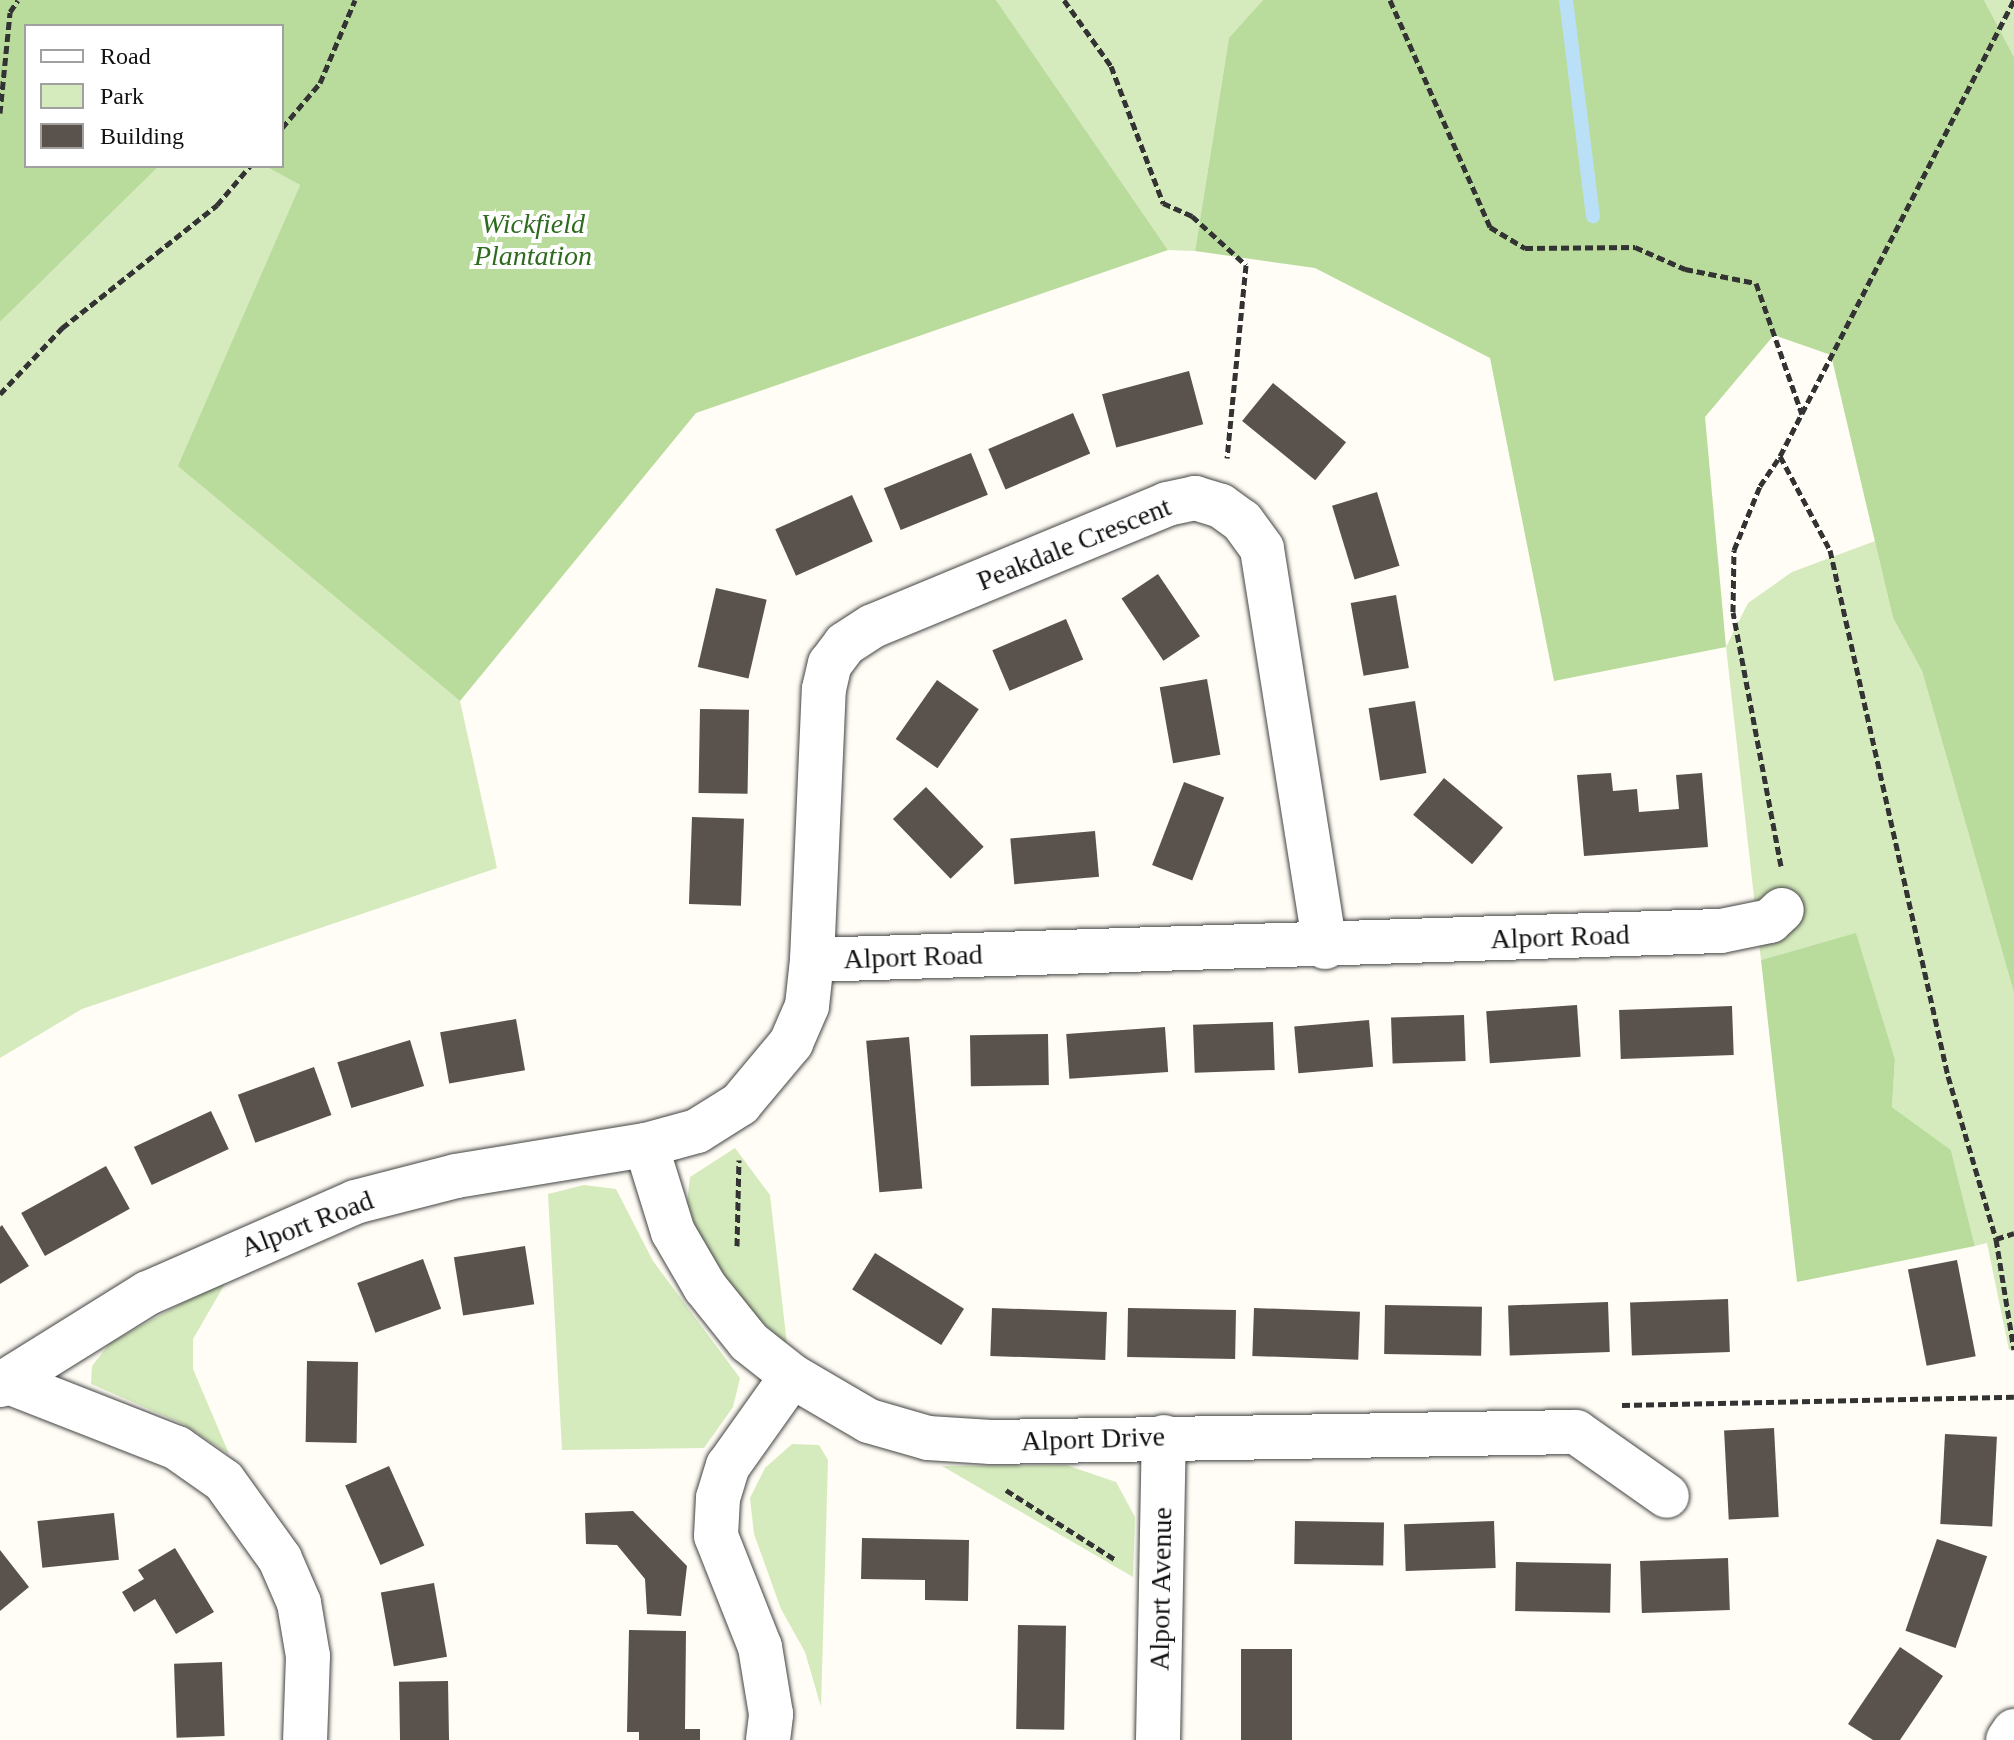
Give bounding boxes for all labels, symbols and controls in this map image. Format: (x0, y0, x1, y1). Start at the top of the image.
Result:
legend (24, 24, 284, 168)
text: Road (100, 43, 151, 69)
text: Park (100, 83, 144, 109)
text: Building (100, 123, 184, 149)
park label: Wickfield Plantation (474, 207, 592, 273)
street label: Peakdale Crescent (972, 490, 1176, 598)
street label: Alport Road (1490, 918, 1630, 956)
street label: Alport Road (843, 938, 983, 976)
street label: Alport Road (236, 1183, 378, 1265)
street label: Alport Drive (1021, 1420, 1165, 1458)
street label: Alport Avenue (1143, 1506, 1179, 1672)

